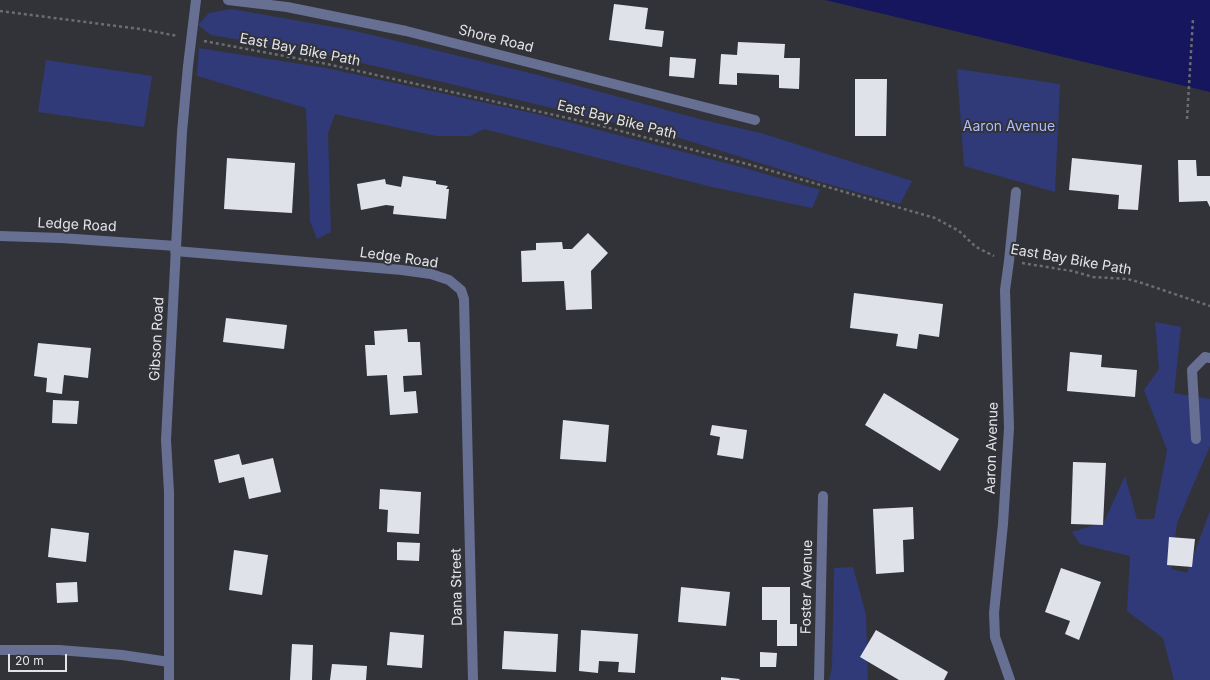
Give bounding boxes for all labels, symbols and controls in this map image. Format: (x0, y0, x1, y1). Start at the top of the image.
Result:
street label: Shore Road (457, 22, 535, 56)
street label: East Bay Bike Path (238, 30, 362, 70)
street label: East Bay Bike Path (556, 97, 678, 143)
park label: Aaron Avenue (963, 119, 1055, 135)
street label: Ledge Road (37, 215, 117, 235)
street label: East Bay Bike Path (1009, 241, 1133, 279)
street label: Ledge Road (359, 244, 439, 272)
street label: Gibson Road (146, 297, 168, 381)
street label: Aaron Avenue (982, 402, 1002, 494)
street label: Foster Avenue (798, 540, 816, 634)
street label: Dana Street (448, 548, 466, 626)
scale bar (10, 646, 69, 672)
text: 20 m (15, 653, 44, 668)

